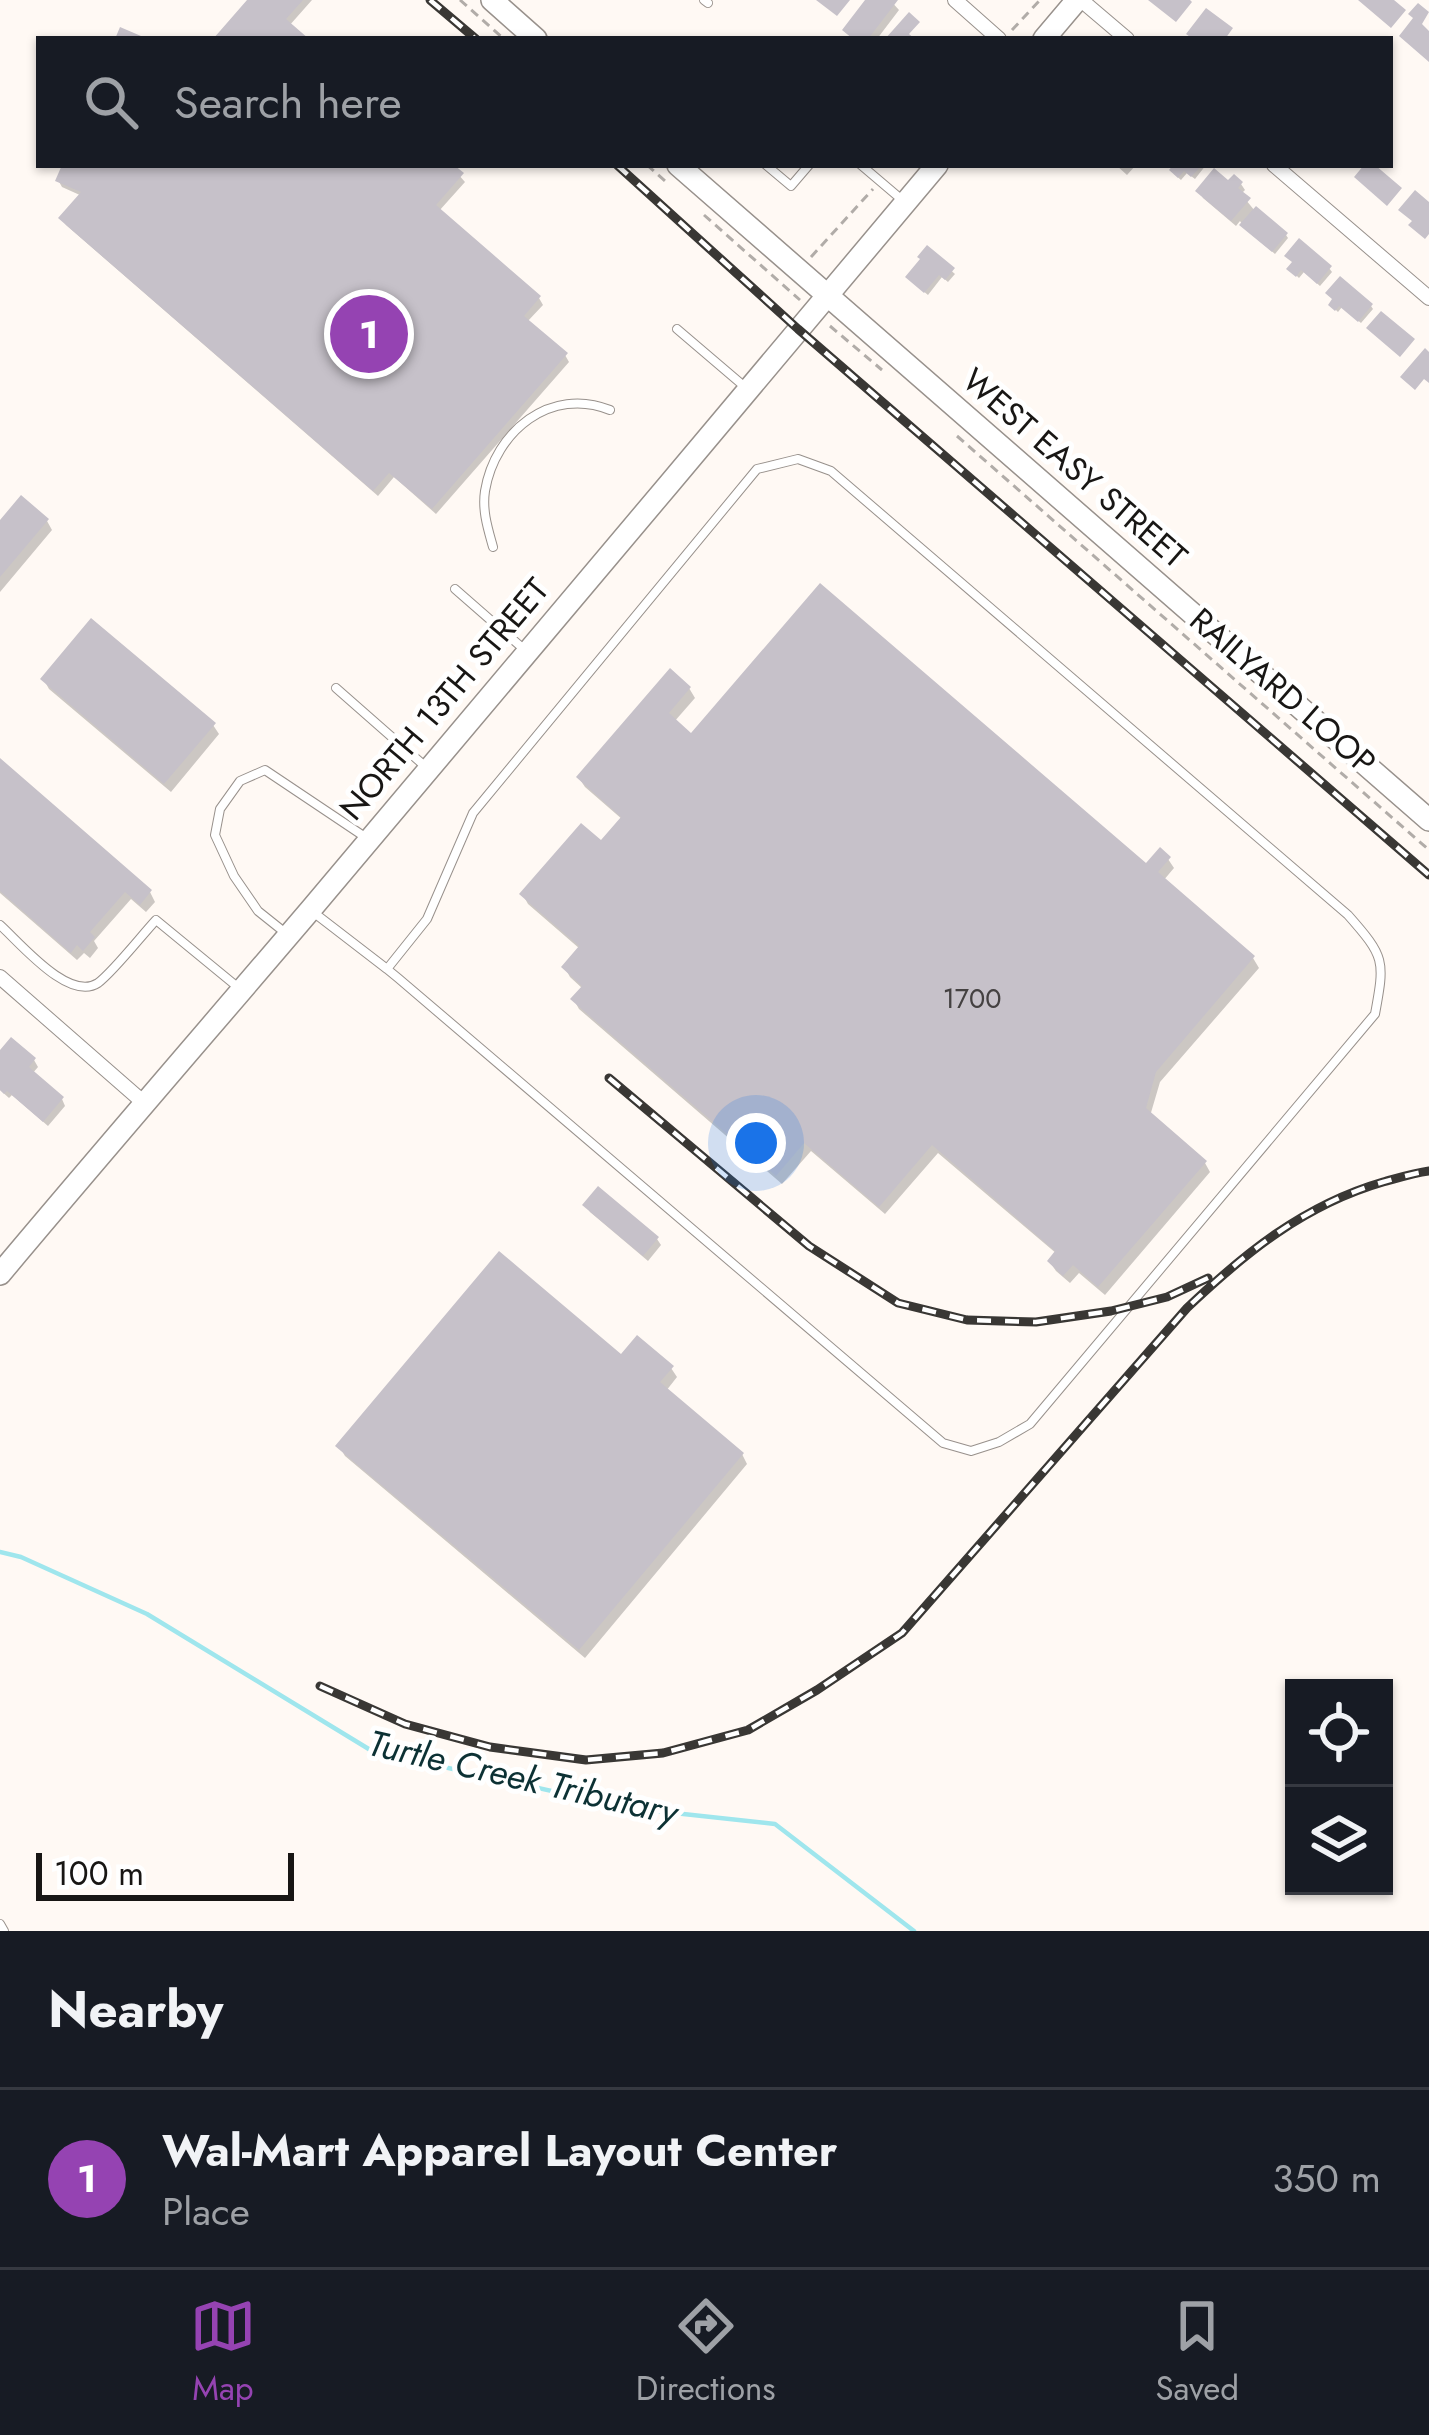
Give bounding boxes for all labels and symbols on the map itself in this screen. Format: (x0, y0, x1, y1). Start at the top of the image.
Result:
pin: 1 (330, 289, 408, 379)
street label: WEST EASY STREET (952, 357, 1198, 579)
street label: NORTH 13TH STREET (329, 567, 560, 830)
street label: RAILYARD LOOP (1180, 597, 1386, 785)
house number: 1700 (943, 979, 1001, 1018)
your location (726, 1113, 786, 1173)
water label: Turtle Creek Tributary (363, 1716, 685, 1838)
scale bar (36, 1847, 294, 1900)

